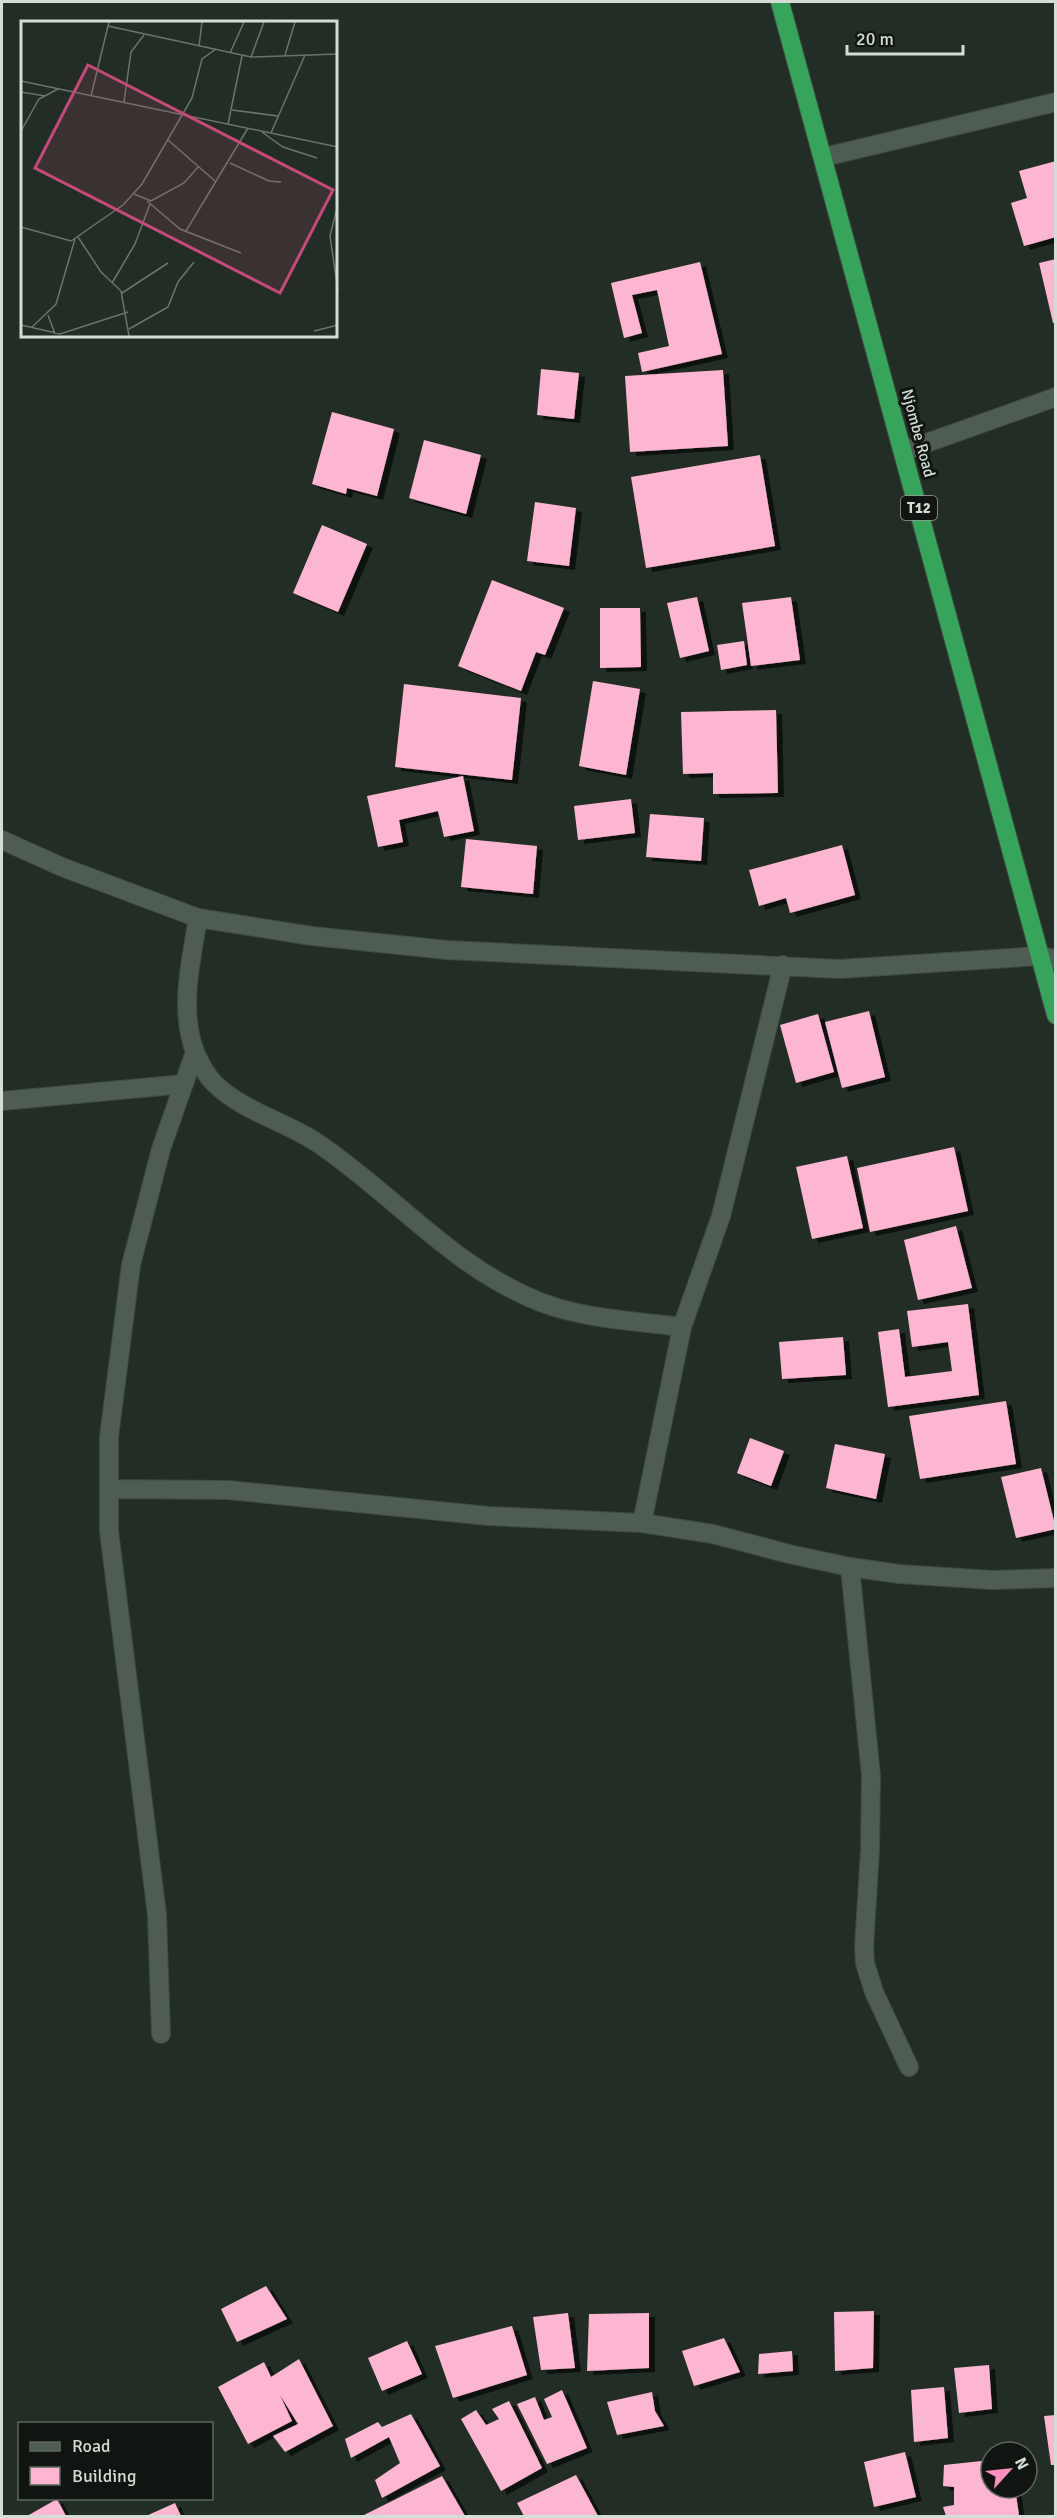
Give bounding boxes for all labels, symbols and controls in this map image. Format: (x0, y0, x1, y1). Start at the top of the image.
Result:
scale bar (847, 18, 962, 56)
inset map (21, 21, 338, 338)
text: 20 m (856, 28, 894, 50)
street label: Njombe Road (897, 387, 939, 480)
road number: T12 (901, 496, 937, 520)
legend (18, 2422, 213, 2500)
text: Road (72, 2435, 111, 2457)
north arrow (979, 2440, 1039, 2500)
text: N (1010, 2454, 1033, 2473)
text: Building (72, 2465, 136, 2487)

